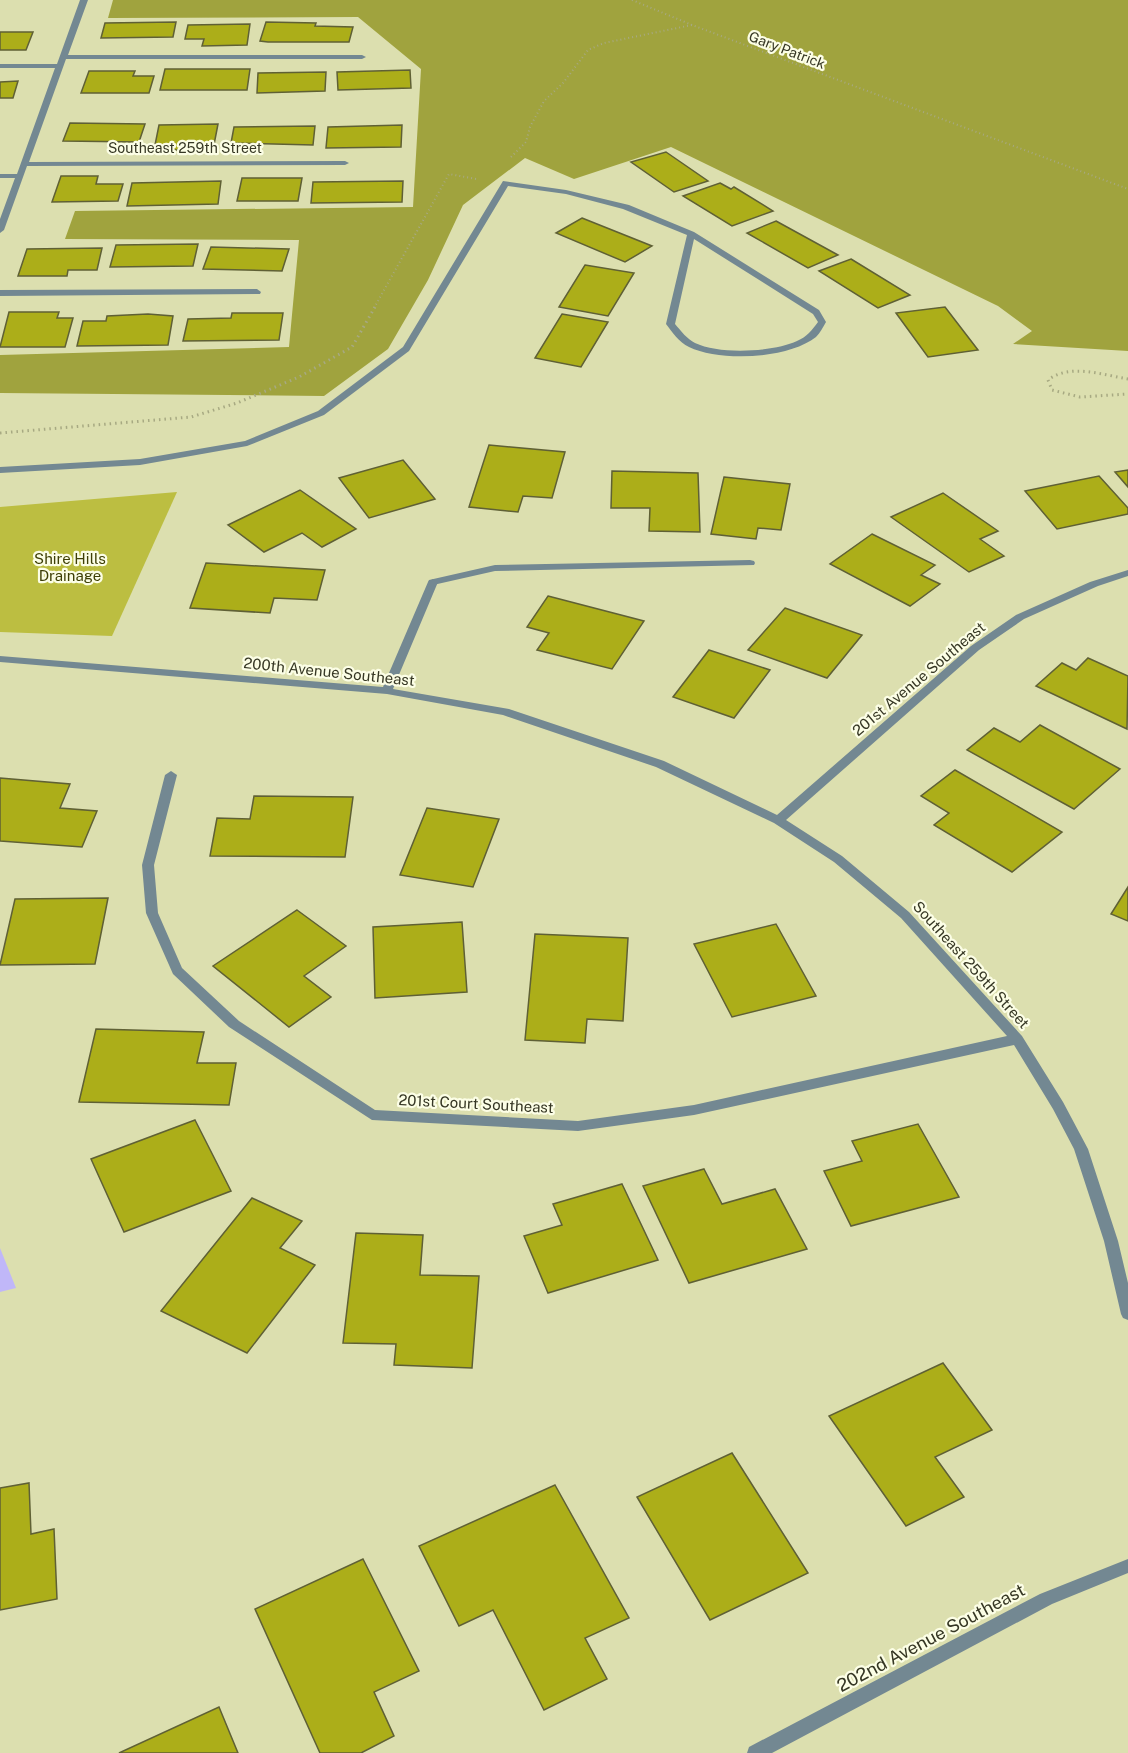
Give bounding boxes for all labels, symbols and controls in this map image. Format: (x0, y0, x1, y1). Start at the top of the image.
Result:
street label: Gary Patrick (747, 28, 828, 72)
street label: Southeast 259th Street (108, 140, 262, 156)
park label: Shire Hills Drainage (34, 550, 106, 584)
street label: 201st Avenue Southeast (849, 618, 989, 739)
street label: 200th Avenue Southeast (243, 654, 416, 689)
street label: Southeast 259th Street (910, 898, 1033, 1032)
street label: 201st Court Southeast (398, 1091, 554, 1116)
street label: 202nd Avenue Southeast (833, 1579, 1028, 1696)

